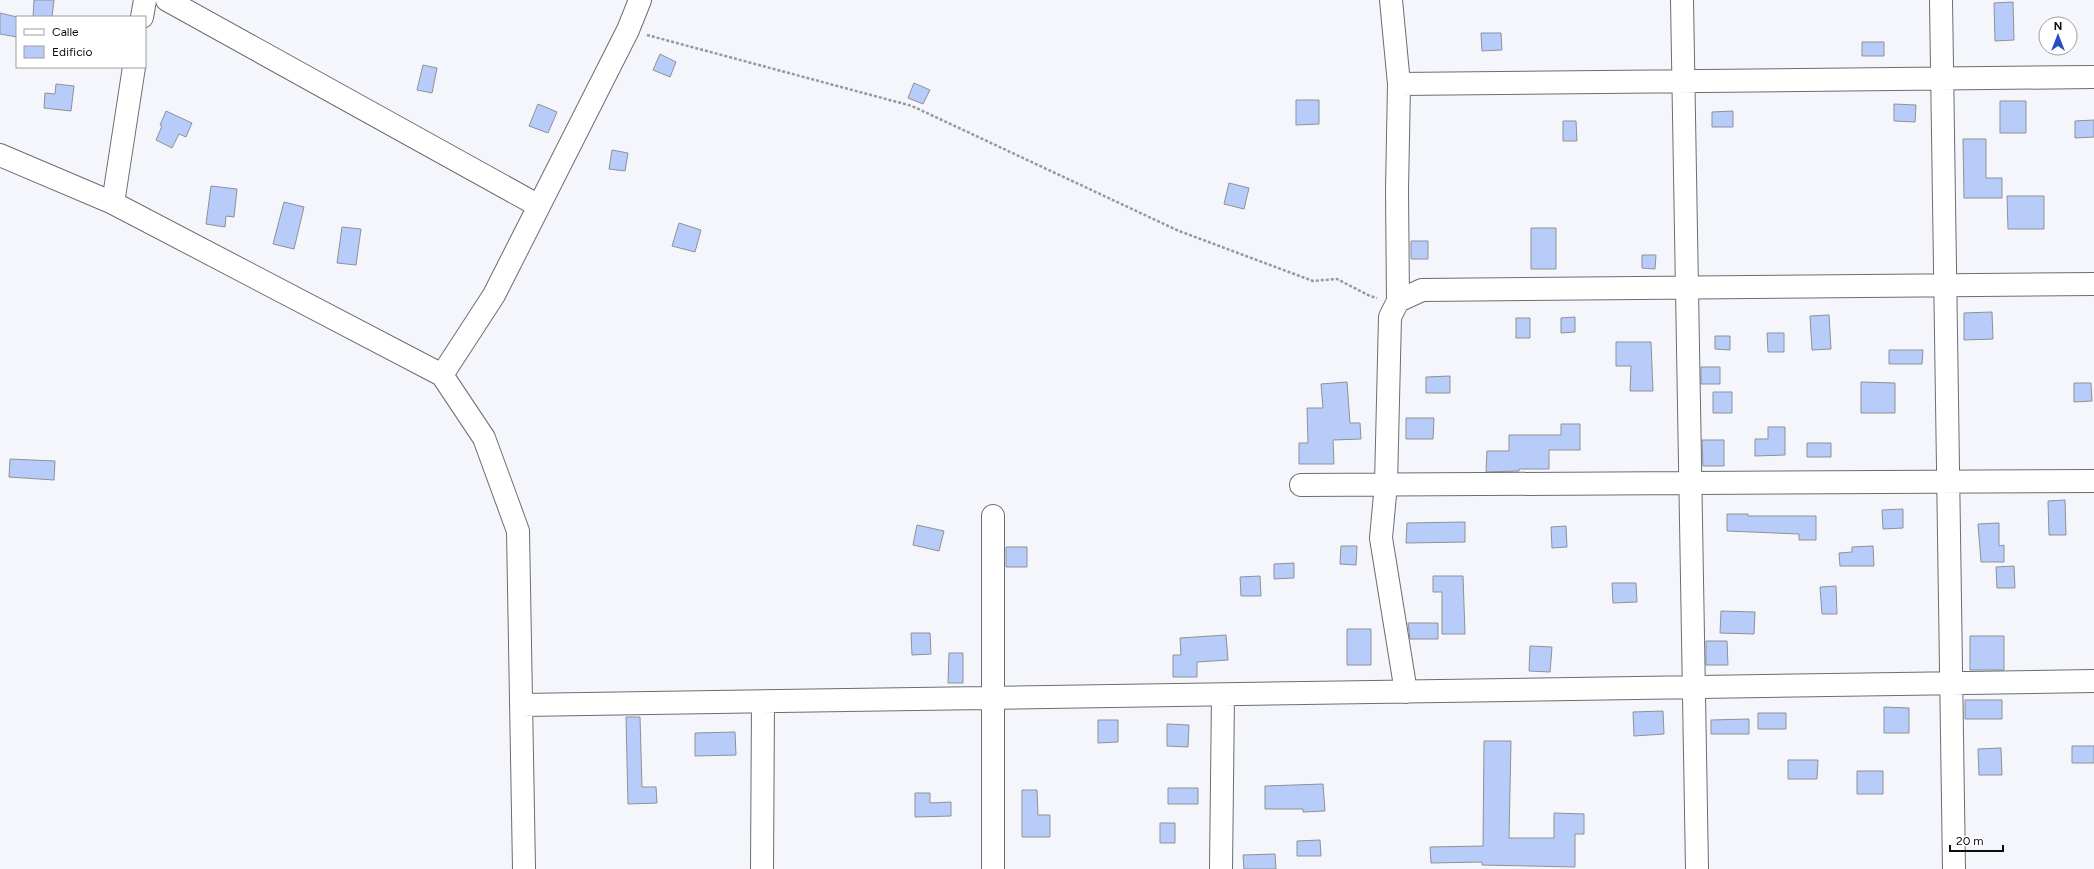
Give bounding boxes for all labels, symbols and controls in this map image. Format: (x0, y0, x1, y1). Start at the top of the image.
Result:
legend (16, 16, 146, 68)
north arrow (2038, 16, 2078, 56)
text: N (2054, 20, 2062, 33)
text: Calle (52, 25, 79, 39)
text: Edificio (52, 45, 92, 59)
scale bar (1950, 827, 2003, 853)
text: 20 m (1956, 834, 1984, 848)

